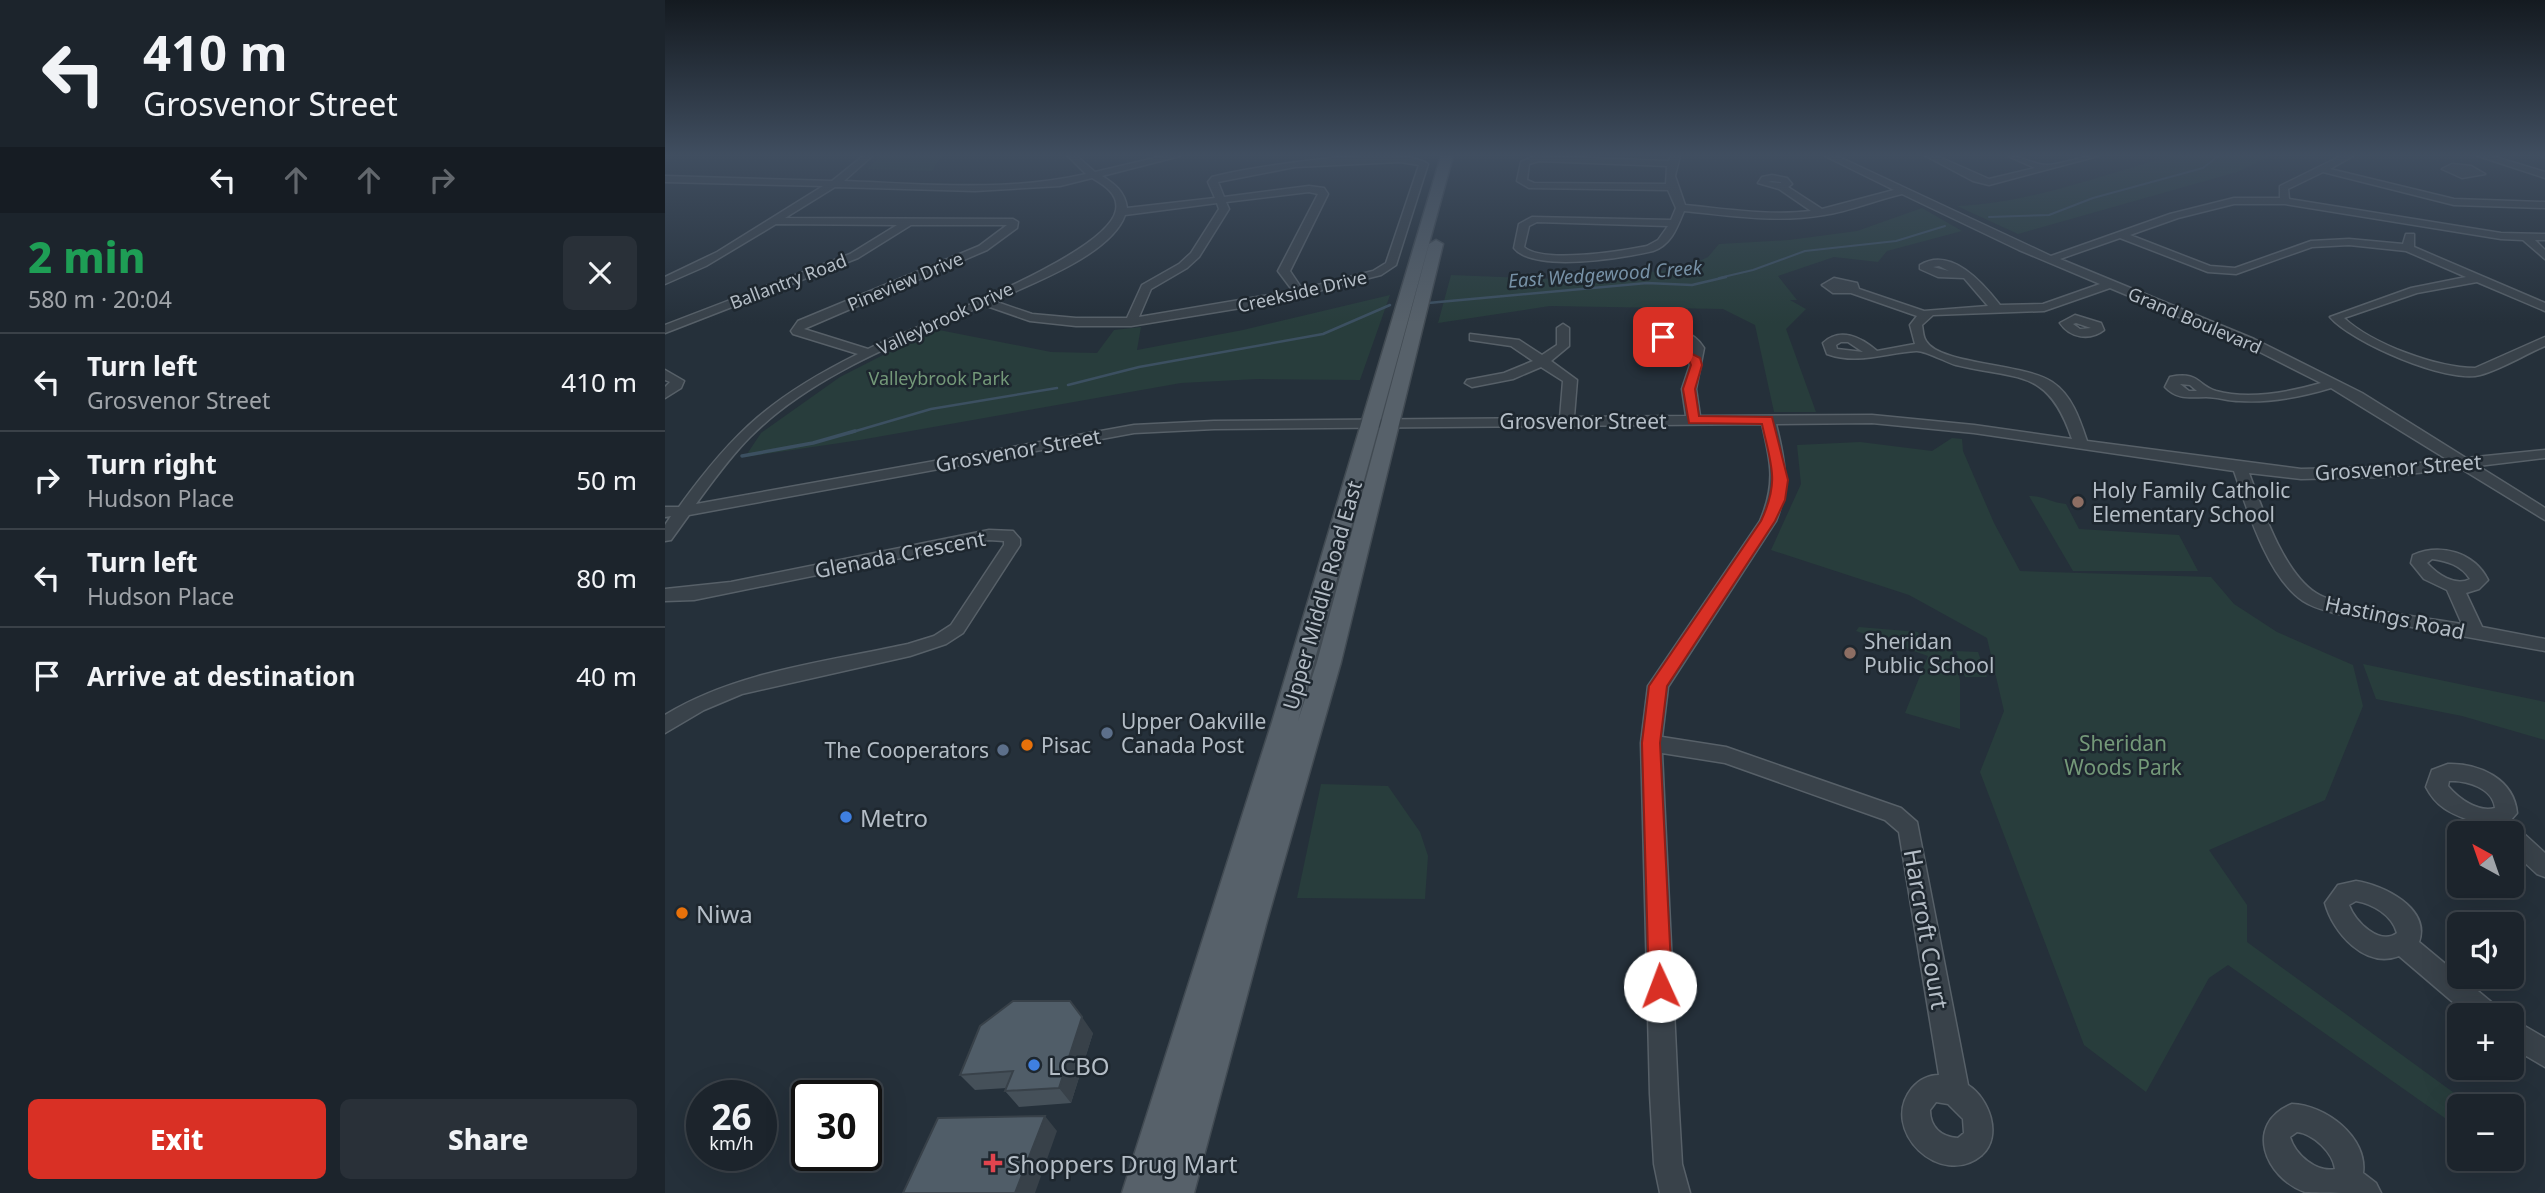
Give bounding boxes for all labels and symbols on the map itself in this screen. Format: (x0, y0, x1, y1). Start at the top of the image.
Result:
street label: Pineview Drive (844, 246, 966, 316)
street label: Ballantry Road (726, 248, 850, 314)
water label: East Wedgewood Creek (1507, 254, 1703, 294)
street label: Creekside Drive (1235, 264, 1369, 318)
street label: Valleybrook Drive (873, 276, 1017, 360)
street label: Grand Boulevard (2125, 281, 2265, 359)
pin (1633, 307, 1693, 367)
park label: Valleybrook Park (868, 366, 1010, 390)
street label: Grosvenor Street (1499, 407, 1667, 435)
street label: Grosvenor Street (933, 422, 1103, 478)
street label: Grosvenor Street (2314, 447, 2483, 487)
place label: Holy Family Catholic Elementary School (2092, 476, 2290, 528)
street label: Upper Middle Road East (1276, 477, 1368, 713)
marker: Holy Family Catholic Elementary School (2070, 494, 2086, 510)
street label: Glenada Crescent (812, 524, 988, 584)
street label: Hastings Road (2323, 589, 2467, 645)
place label: Sheridan Public School (1864, 627, 1994, 679)
marker: Sheridan Public School (1842, 645, 1858, 661)
place label: Upper Oakville Canada Post (1121, 707, 1266, 759)
marker: Upper Oakville Canada Post (1099, 725, 1115, 741)
park label: Sheridan Woods Park (2064, 729, 2182, 781)
place label: Pisac (1041, 731, 1091, 759)
place label: The Cooperators (825, 736, 989, 764)
marker: Pisac (1019, 737, 1035, 753)
marker: The Cooperators (995, 742, 1011, 758)
place label: Metro (860, 801, 928, 834)
marker: Metro (838, 809, 854, 825)
north arrow (2447, 821, 2523, 898)
street label: Harcroft Court (1897, 846, 1957, 1012)
place label: Niwa (696, 897, 753, 930)
marker: Niwa (674, 905, 690, 921)
position arrow (1623, 949, 1697, 1023)
place label: LCBO (1048, 1049, 1110, 1082)
marker: LCBO (1026, 1057, 1042, 1073)
speed limit sign: 30 (791, 1080, 882, 1171)
place label: Shoppers Drug Mart (1007, 1147, 1238, 1180)
marker: Shoppers Drug Mart (985, 1155, 1001, 1171)

